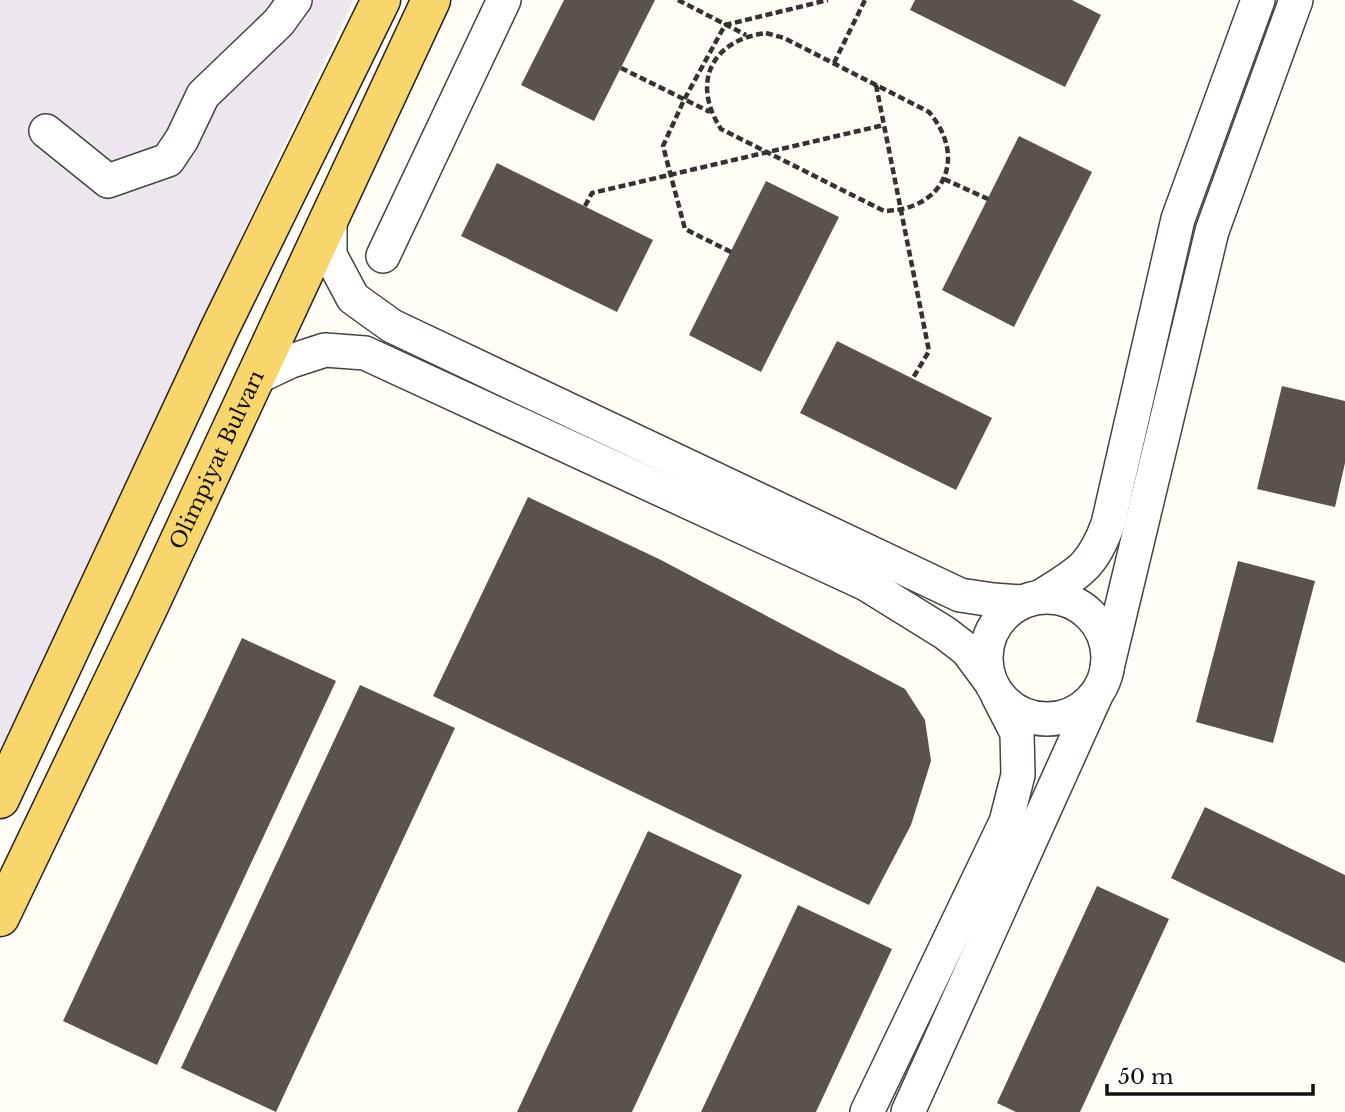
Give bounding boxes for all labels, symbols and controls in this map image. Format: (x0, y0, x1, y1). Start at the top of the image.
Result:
street label: Olimpiyat Bulvarı (164, 366, 270, 554)
scale bar (1107, 1052, 1314, 1096)
text: 50 m (1118, 1064, 1174, 1090)

